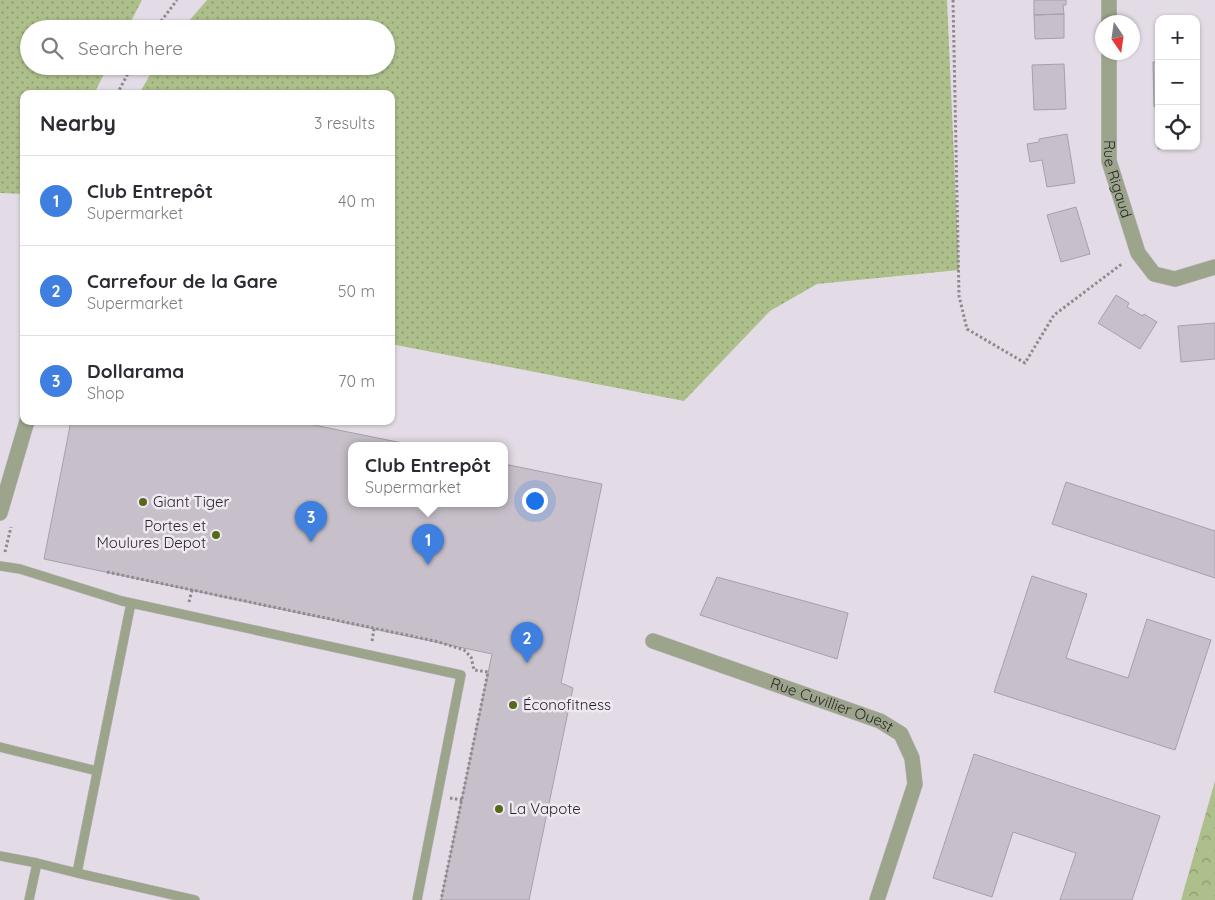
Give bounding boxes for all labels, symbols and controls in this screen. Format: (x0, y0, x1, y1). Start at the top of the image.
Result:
north arrow (1095, 15, 1140, 60)
map controls (1155, 15, 1200, 150)
button: + (1155, 15, 1200, 60)
search box (20, 20, 395, 75)
icon: search (38, 34, 66, 62)
text: Search here (78, 36, 183, 60)
button: − (1155, 60, 1200, 105)
button: locate (1155, 105, 1200, 150)
text: Nearby (40, 110, 116, 136)
text: 3 results (314, 113, 375, 133)
street label: Rue Rigaud (1100, 140, 1136, 220)
text: Club Entrepôt (87, 179, 213, 203)
text: 1 (53, 191, 59, 211)
text: 40 m (338, 191, 375, 211)
text: Supermarket (87, 203, 183, 223)
text: Carrefour de la Gare (87, 269, 278, 293)
text: 2 (51, 281, 61, 301)
text: 50 m (338, 281, 375, 301)
text: Supermarket (87, 293, 183, 313)
text: Dollarama (87, 359, 184, 383)
text: 3 (52, 371, 60, 391)
text: 70 m (338, 371, 375, 391)
text: Shop (87, 383, 124, 403)
popup (348, 442, 508, 507)
text: Club Entrepôt (365, 453, 491, 477)
text: Supermarket (365, 477, 461, 497)
your location (522, 488, 548, 514)
place label: Giant Tiger (153, 492, 229, 511)
marker: Giant Tiger (137, 496, 149, 508)
pin: 3 (295, 501, 327, 542)
place label: Portes et Moulures Depot (96, 516, 206, 552)
pin: 1 (412, 524, 444, 565)
marker: Portes et Moulures Depot (210, 529, 222, 541)
pin: 2 (511, 622, 543, 663)
street label: Rue Cuvillier Ouest (768, 673, 897, 736)
place label: Éconofitness (523, 695, 611, 714)
marker: Éconofitness (507, 699, 519, 711)
place label: La Vapote (509, 799, 581, 818)
marker: La Vapote (493, 803, 505, 815)

